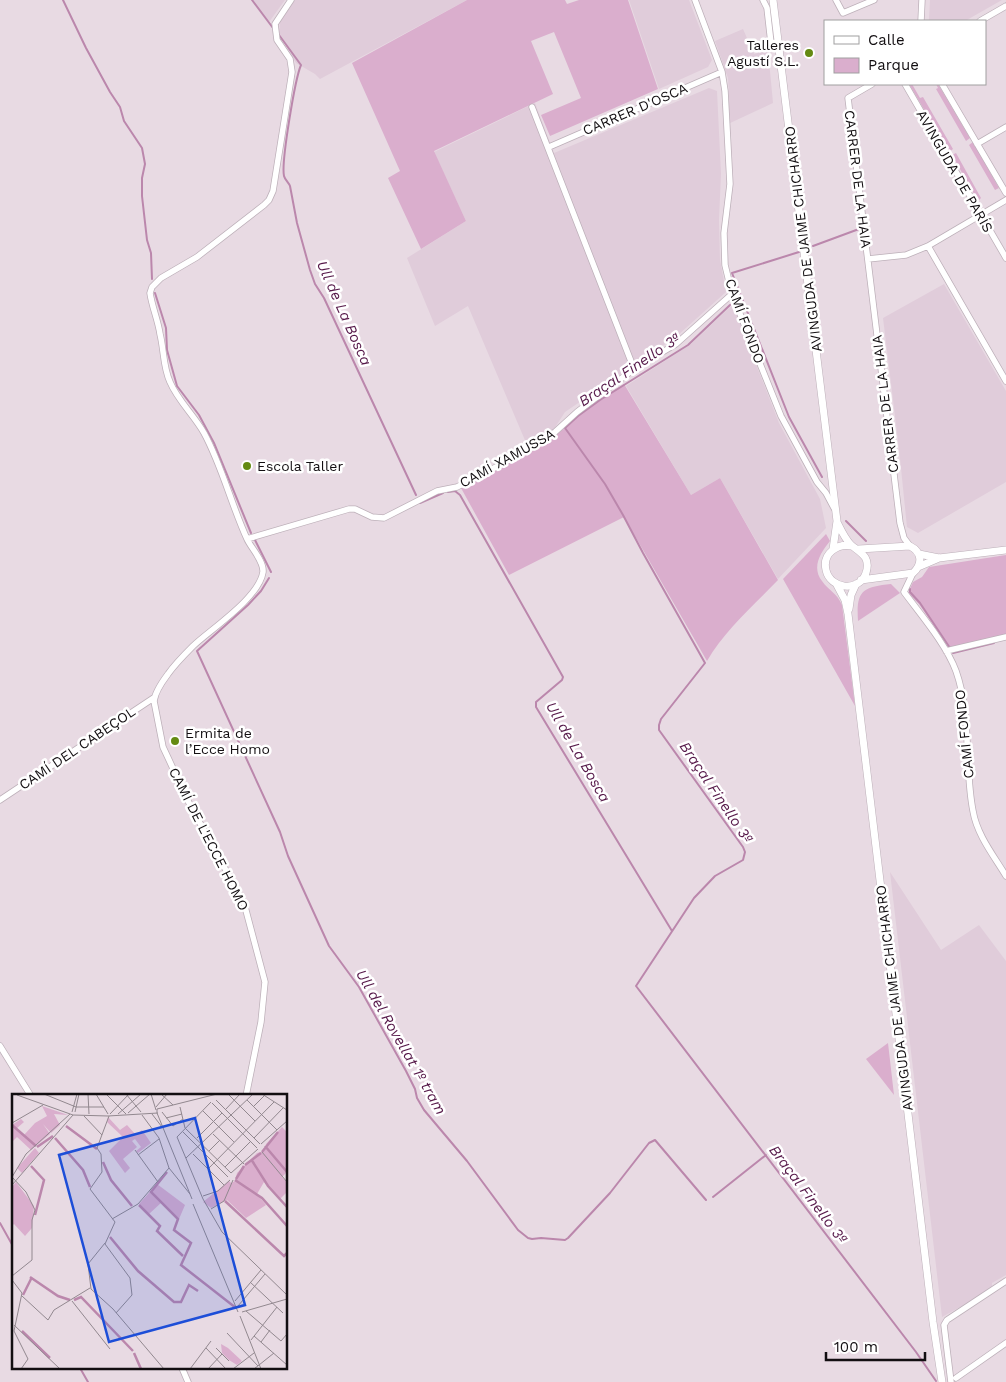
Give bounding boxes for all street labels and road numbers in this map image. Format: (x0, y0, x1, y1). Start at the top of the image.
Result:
street label: CARRER D'OSCA (580, 80, 690, 138)
street label: AVINGUDA DE PARÍS (913, 107, 997, 235)
street label: CARRER DE LA HAIA (842, 109, 874, 249)
street label: AVINGUDA DE JAIME CHICHARRO (781, 125, 825, 353)
street label: CAMÍ FONDO (722, 276, 768, 366)
street label: CARRER DE LA HAIA (869, 334, 901, 474)
street label: CAMÍ XAMUSSA (457, 425, 557, 491)
street label: CAMÍ FONDO (951, 689, 977, 779)
street label: CAMÍ DEL CABEÇOL (16, 703, 138, 793)
street label: CAMÍ DE L'ECCE HOMO (166, 765, 252, 913)
street label: AVINGUDA DE JAIME CHICHARRO (872, 884, 916, 1112)

